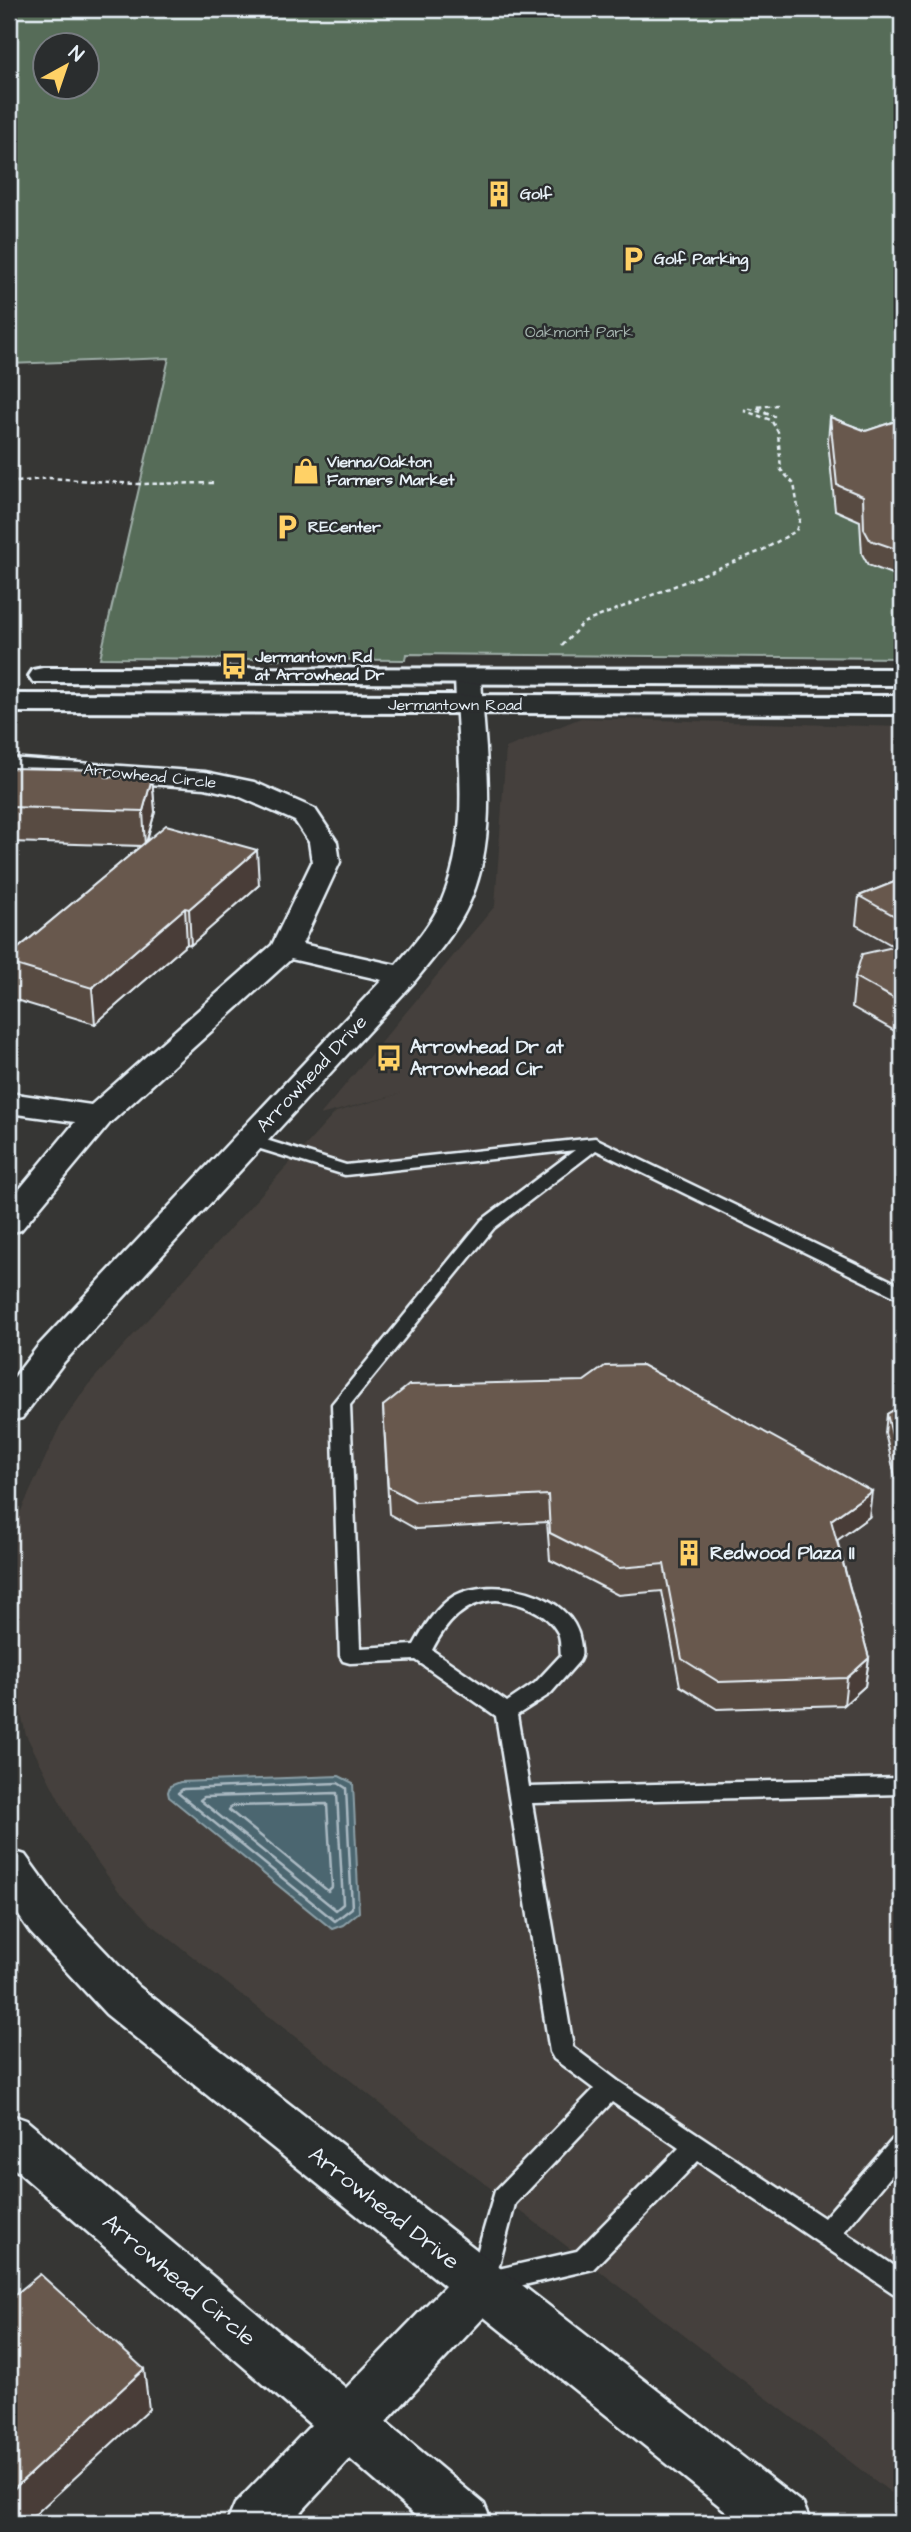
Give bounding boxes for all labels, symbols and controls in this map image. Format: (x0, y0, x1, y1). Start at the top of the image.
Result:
north arrow (32, 32, 102, 102)
text: N (63, 40, 89, 68)
building icon: Golf (484, 179, 514, 209)
place label: Golf (520, 183, 553, 205)
parking icon: Golf Parking (618, 244, 648, 274)
place label: Golf Parking (654, 248, 749, 272)
park label: Oakmont Park (525, 321, 633, 343)
place label: Vienna/Oakton Farmers Market (326, 451, 455, 491)
shop icon: Vienna/Oakton Farmers Market (291, 456, 321, 486)
parking icon: RECenter (272, 512, 302, 542)
place label: RECenter (308, 516, 381, 538)
place label: Jermantown Rd at Arrowhead Dr (254, 646, 385, 686)
bus stop icon: Jermantown Rd at Arrowhead Dr (219, 651, 249, 681)
street label: Jermantown Road (388, 694, 522, 716)
street label: Arrowhead Circle (83, 758, 218, 794)
street label: Arrowhead Drive (250, 1009, 374, 1139)
place label: Arrowhead Dr at Arrowhead Cir (410, 1034, 564, 1083)
bus stop icon: Arrowhead Dr at Arrowhead Cir (374, 1043, 404, 1073)
building icon: Redwood Plaza II (674, 1538, 704, 1568)
place label: Redwood Plaza II (710, 1540, 855, 1567)
street label: Arrowhead Drive (302, 2139, 466, 2277)
street label: Arrowhead Circle (95, 2206, 263, 2354)

